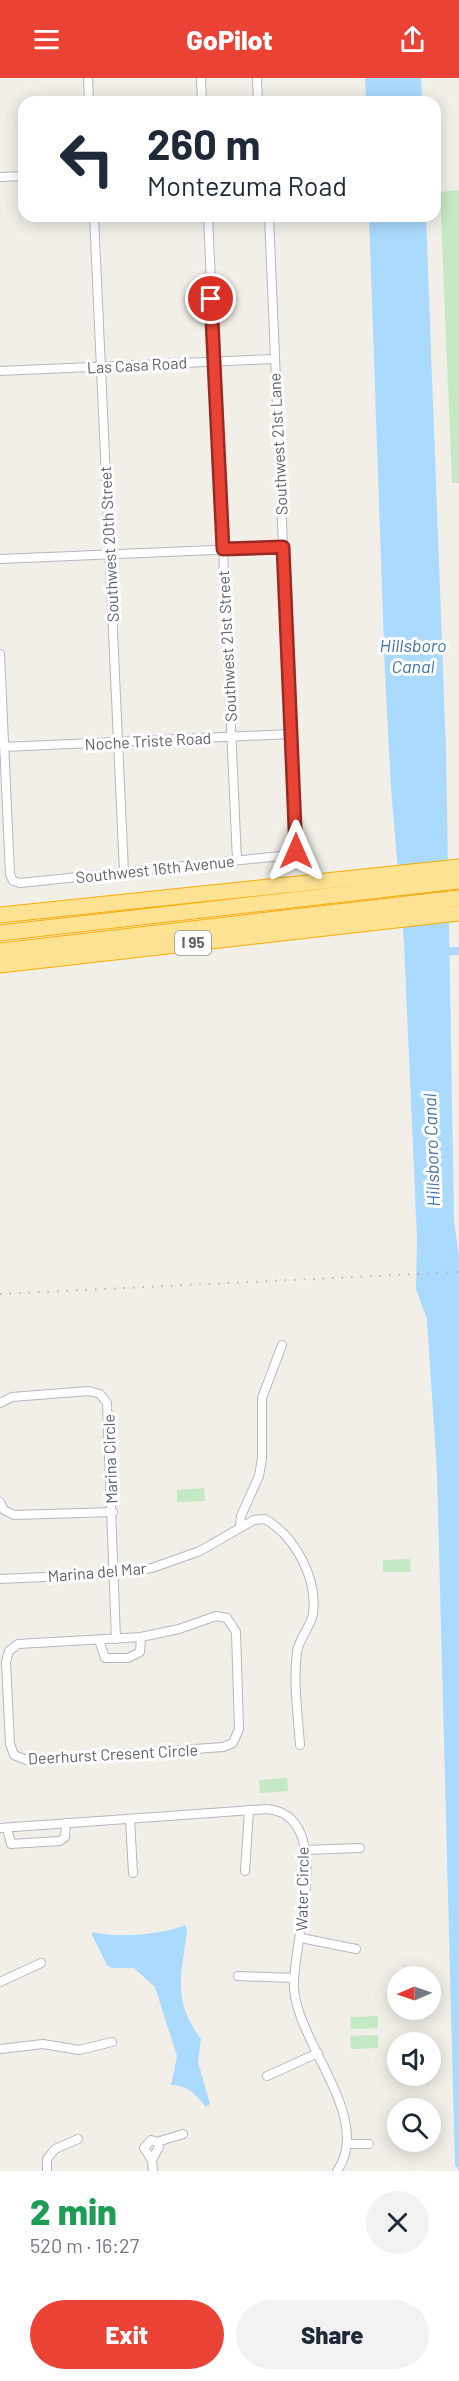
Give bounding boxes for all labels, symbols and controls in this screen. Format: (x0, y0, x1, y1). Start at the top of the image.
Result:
icon: menu (30, 23, 63, 56)
text: GoPilot (186, 23, 273, 55)
icon: share (396, 23, 429, 56)
text: 260 m (147, 118, 260, 168)
icon: left (48, 120, 126, 198)
text: Montezuma Road (147, 169, 347, 201)
pin (185, 273, 236, 324)
icon: arrive (194, 282, 227, 315)
street label: Las Casa Road (86, 352, 188, 377)
street label: Southwest 21st Lane (264, 372, 291, 516)
street label: Southwest 20th Street (95, 466, 122, 623)
street label: Southwest 21st Street (213, 570, 240, 722)
water label: Hillsboro Canal (379, 634, 447, 677)
street label: Noche Triste Road (84, 728, 212, 753)
position arrow (264, 819, 328, 883)
street label: Southwest 16th Avenue (75, 851, 235, 886)
road number: I 95 (175, 931, 211, 955)
water label: Hillsboro Canal (418, 1093, 444, 1207)
street label: Marina Circle (98, 1414, 121, 1504)
street label: Marina del Mar (47, 1558, 147, 1585)
street label: Deerhurst Cresent Circle (27, 1740, 198, 1767)
street label: Water Circle (291, 1847, 312, 1931)
north arrow (387, 1966, 441, 2020)
map controls (387, 1966, 441, 2152)
button: sound (387, 2032, 441, 2086)
button: search (387, 2098, 441, 2152)
text: 2 min (30, 2189, 117, 2232)
button: close (366, 2191, 429, 2254)
text: 520 m · 16:27 (30, 2233, 139, 2257)
button: Exit (30, 2300, 224, 2369)
button: Share (236, 2300, 429, 2369)

